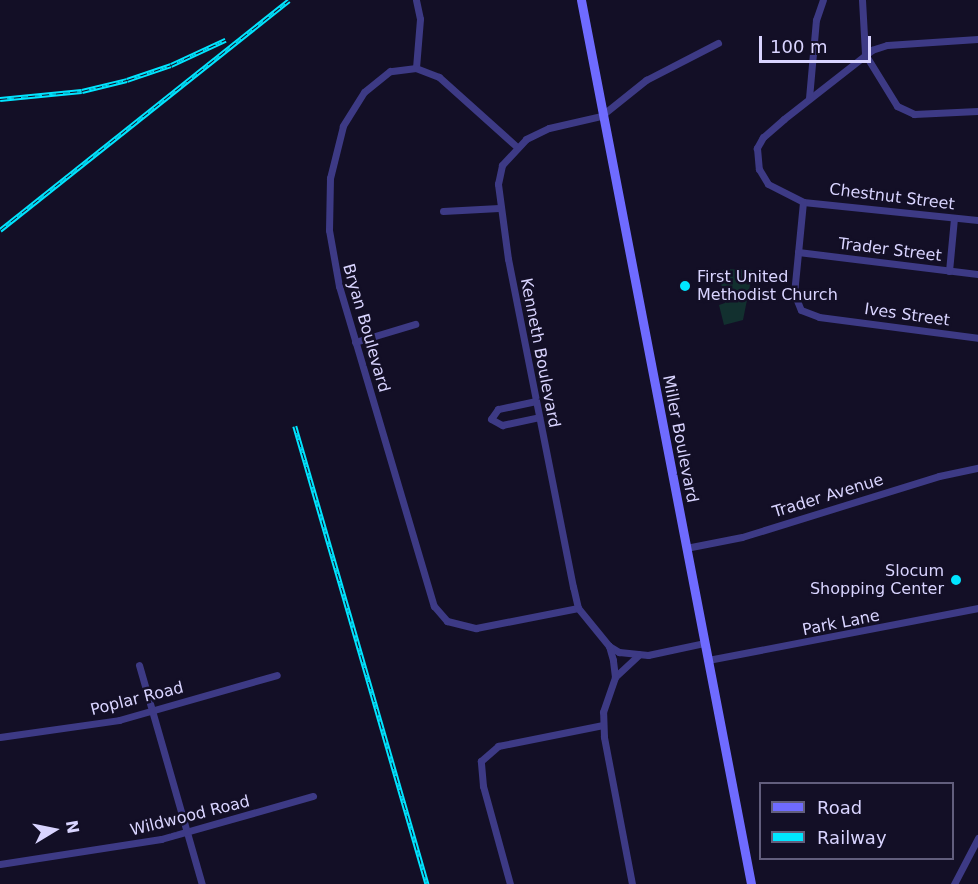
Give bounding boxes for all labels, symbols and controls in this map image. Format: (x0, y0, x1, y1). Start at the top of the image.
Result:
scale bar (762, 24, 874, 62)
text: 100 m (770, 36, 828, 57)
street label: Chestnut Street (828, 180, 956, 214)
street label: Trader Street (837, 234, 943, 266)
street label: Bryan Boulevard (338, 261, 394, 395)
place label: First United Methodist Church (697, 267, 838, 305)
street label: Kenneth Boulevard (516, 277, 564, 429)
marker: First United Methodist Church (678, 279, 692, 293)
street label: Ives Street (863, 300, 951, 330)
street label: Miller Boulevard (658, 374, 702, 504)
street label: Trader Avenue (770, 470, 886, 522)
place label: Slocum Shopping Center (810, 561, 944, 599)
marker: Slocum Shopping Center (949, 573, 963, 587)
street label: Park Lane (801, 606, 881, 640)
street label: Poplar Road (89, 678, 185, 720)
legend (759, 782, 954, 860)
street label: Wildwood Road (128, 792, 252, 840)
text: Road (817, 797, 862, 818)
north arrow (24, 800, 84, 860)
text: N (62, 819, 83, 835)
text: Railway (817, 827, 887, 848)

